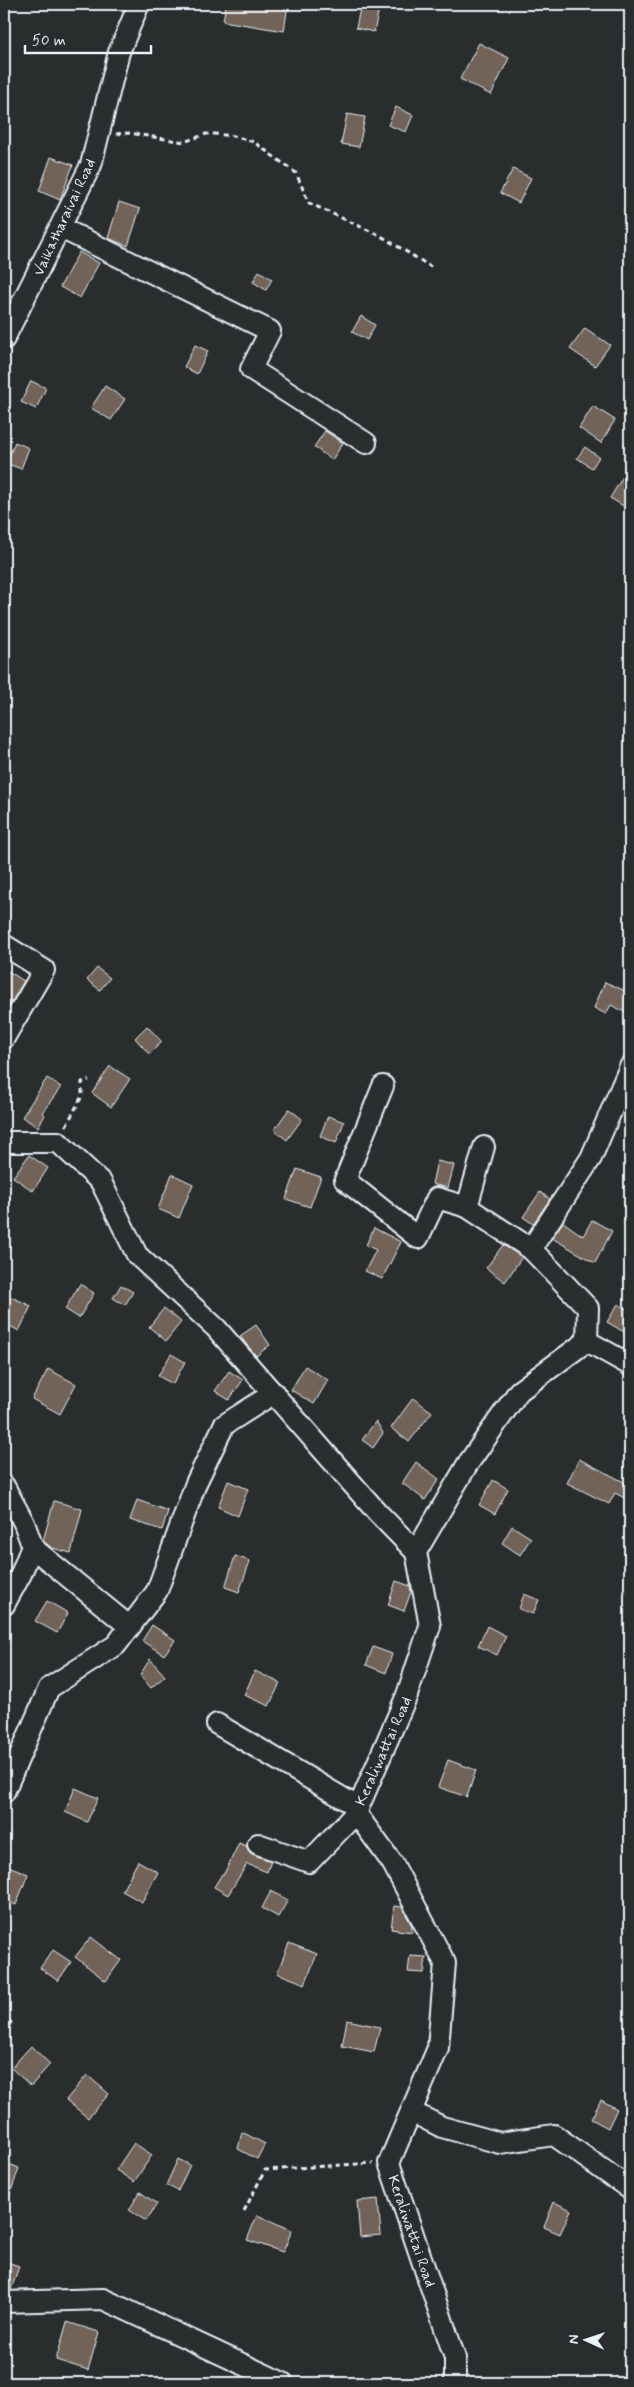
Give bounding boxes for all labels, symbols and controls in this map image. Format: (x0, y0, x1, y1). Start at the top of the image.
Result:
scale bar (25, 22, 151, 54)
text: 50 m (32, 31, 66, 51)
street label: Vaikatharaivai Road (29, 156, 101, 279)
street label: Keraliwattai Road (351, 1694, 417, 1809)
street label: Keraliwattai Road (382, 2173, 440, 2290)
north arrow (562, 2314, 612, 2364)
text: N (565, 2334, 583, 2345)

